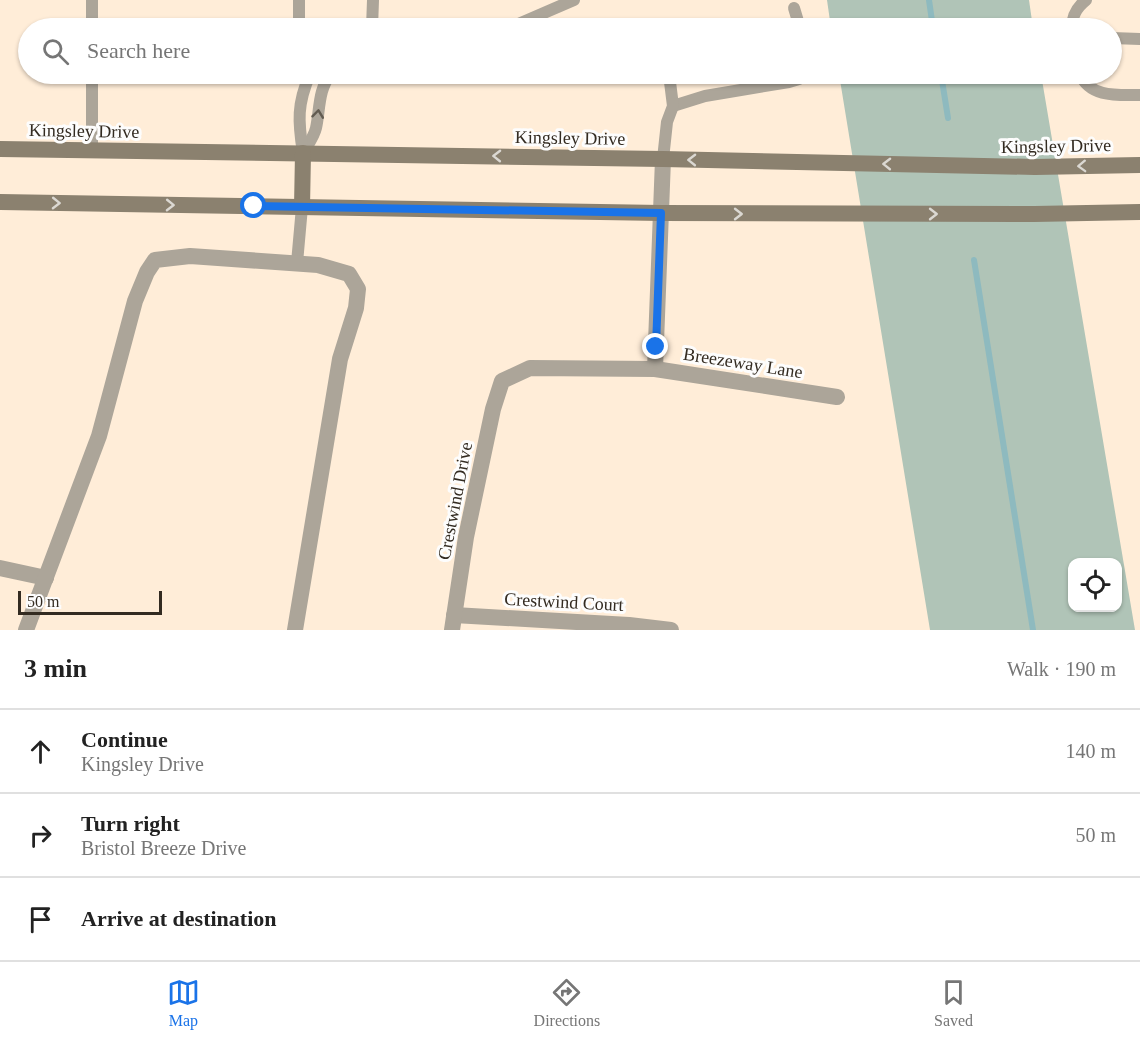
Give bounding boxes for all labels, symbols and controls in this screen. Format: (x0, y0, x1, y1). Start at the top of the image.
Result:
search box (18, 18, 1122, 84)
icon: search (39, 35, 72, 68)
text: Search here (87, 38, 190, 63)
one-way arrow (311, 109, 323, 118)
street label: Kingsley Drive (29, 120, 139, 142)
street label: Kingsley Drive (515, 127, 625, 149)
street label: Kingsley Drive (1001, 135, 1111, 157)
one-way arrow (492, 150, 501, 163)
one-way arrow (687, 153, 696, 166)
one-way arrow (882, 158, 891, 170)
one-way arrow (1077, 160, 1086, 172)
route start (240, 192, 266, 218)
one-way arrow (51, 197, 60, 209)
one-way arrow (166, 199, 175, 211)
one-way arrow (734, 208, 743, 220)
one-way arrow (929, 208, 938, 220)
route end (642, 333, 668, 359)
street label: Breezeway Lane (682, 344, 804, 382)
street label: Crestwind Drive (434, 440, 476, 562)
map controls (1068, 558, 1122, 612)
button: locate (1068, 558, 1122, 612)
scale bar (18, 588, 162, 616)
street label: Crestwind Court (504, 589, 624, 615)
text: 50 m (27, 593, 59, 610)
text: 3 min (24, 654, 87, 683)
text: Walk · 190 m (1007, 658, 1116, 680)
text: Continue (81, 727, 168, 752)
icon: ahead (24, 735, 57, 768)
text: 140 m (1065, 740, 1116, 762)
text: Kingsley Drive (81, 753, 204, 775)
text: Turn right (81, 811, 180, 836)
icon: right (24, 819, 57, 852)
text: 50 m (1075, 824, 1116, 846)
text: Bristol Breeze Drive (81, 837, 247, 859)
icon: arrive (24, 903, 57, 936)
text: Arrive at destination (81, 906, 277, 931)
tab: Map (167, 976, 200, 1030)
tab: Directions (534, 976, 600, 1030)
tab: Saved (934, 976, 973, 1030)

